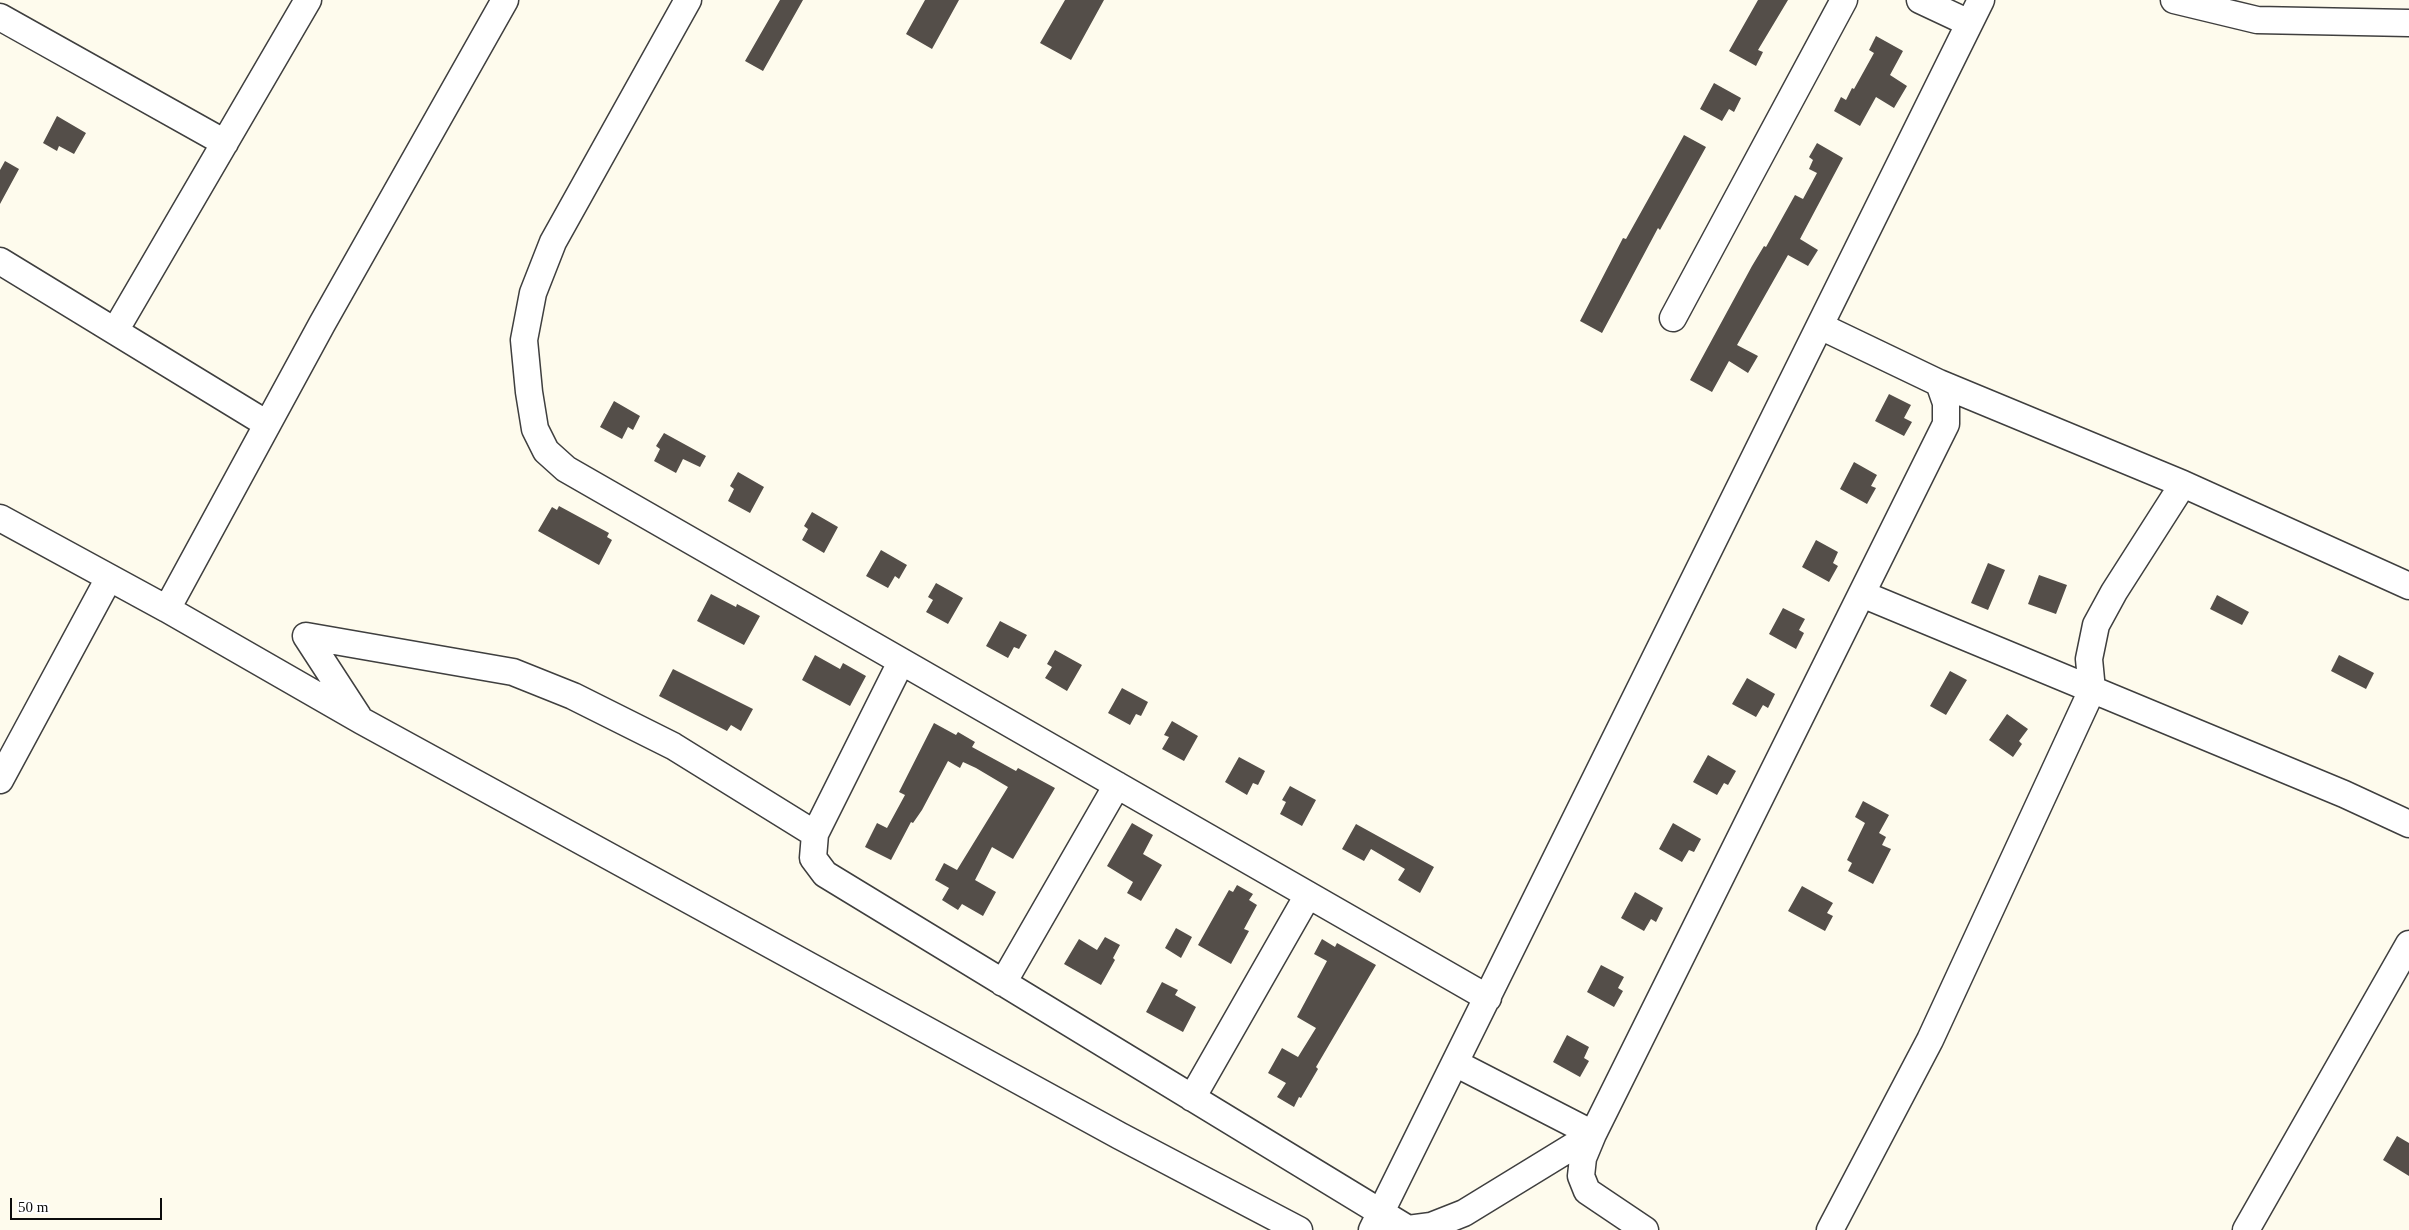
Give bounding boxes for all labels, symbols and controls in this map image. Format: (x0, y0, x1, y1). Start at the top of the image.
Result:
scale bar (12, 1188, 165, 1220)
text: 50 m (18, 1199, 48, 1215)

